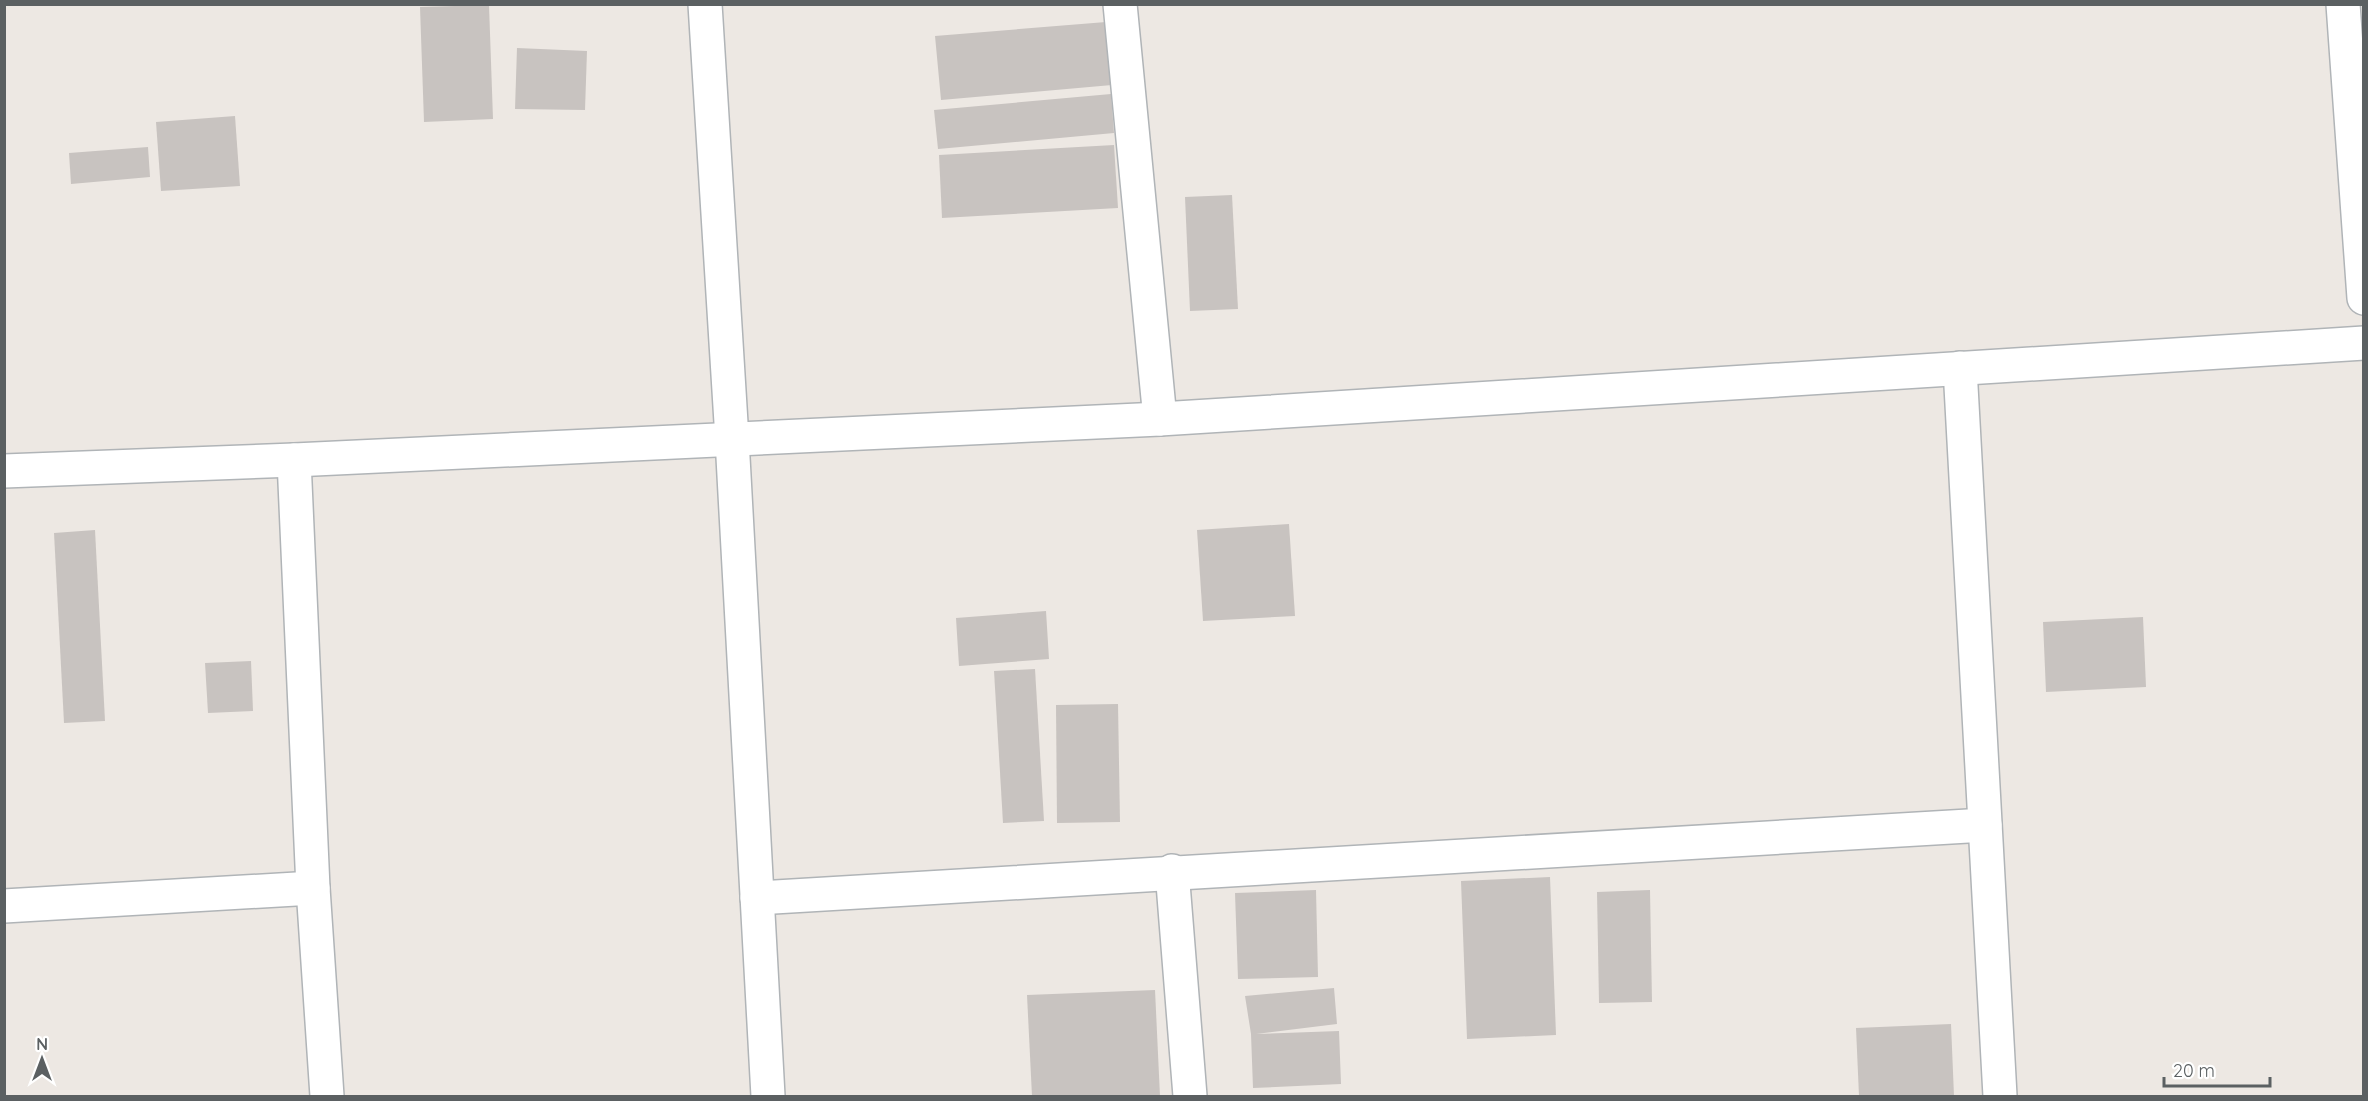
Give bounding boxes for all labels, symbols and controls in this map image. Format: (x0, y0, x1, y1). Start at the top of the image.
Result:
north arrow (12, 1029, 72, 1089)
text: N (36, 1034, 48, 1054)
scale bar (2164, 1050, 2270, 1088)
text: 20 m (2173, 1059, 2215, 1082)

